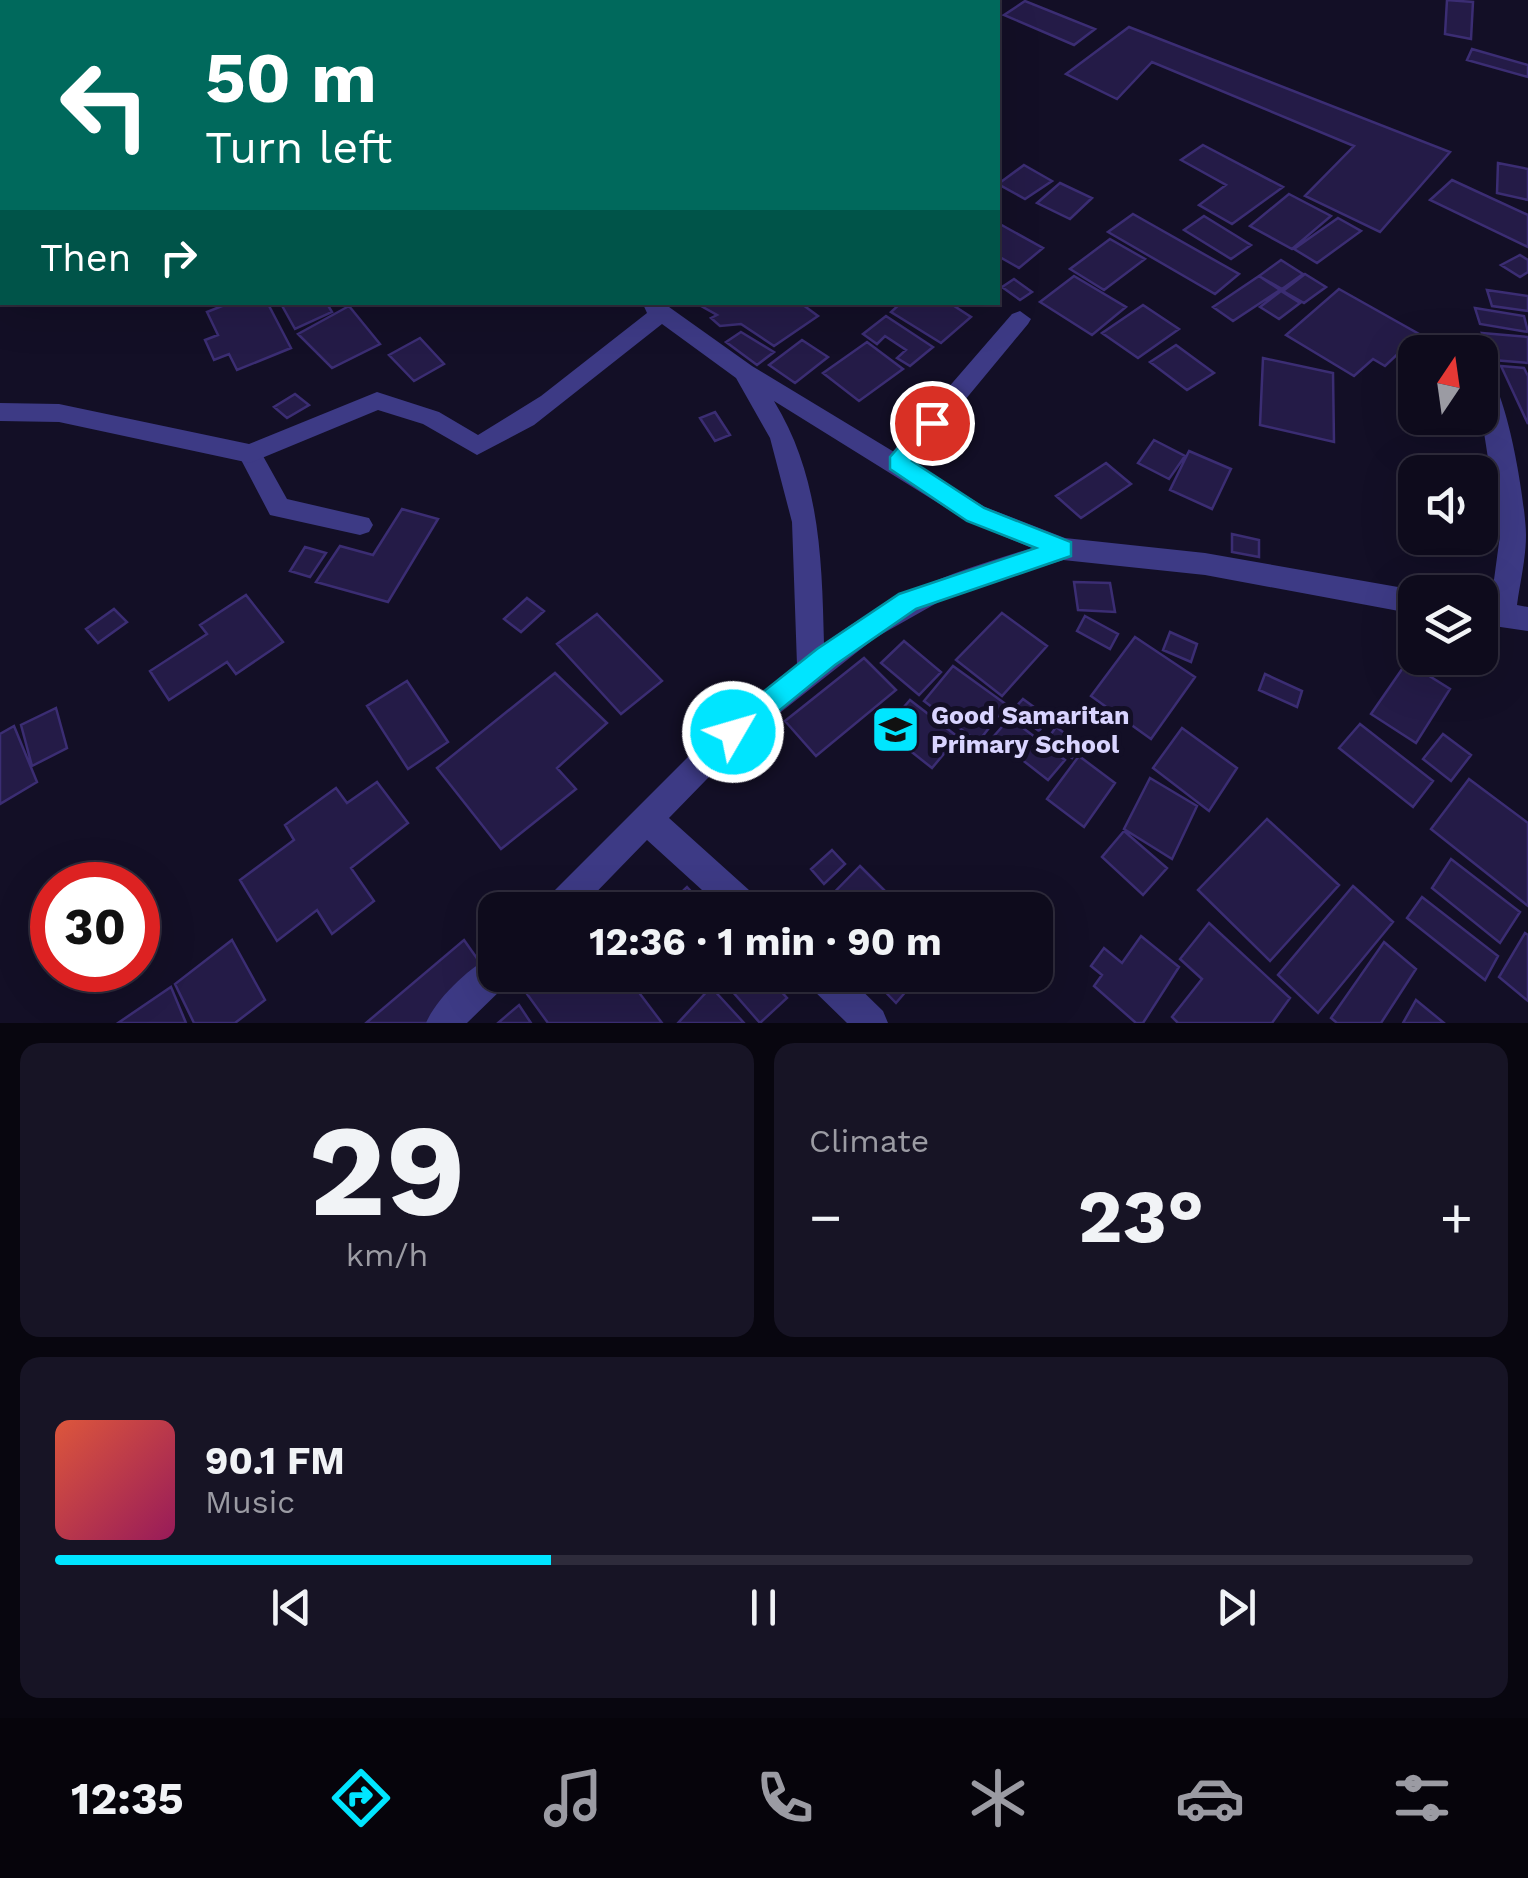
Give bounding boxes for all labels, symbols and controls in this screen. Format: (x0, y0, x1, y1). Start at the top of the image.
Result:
text: 50 m (205, 37, 377, 119)
icon: left (40, 40, 170, 170)
text: Turn left (205, 121, 392, 174)
icon: right (151, 230, 206, 285)
text: Then (40, 236, 131, 280)
north arrow (1398, 335, 1498, 435)
map controls (1398, 335, 1498, 675)
pin (890, 381, 975, 466)
icon: arrive (905, 396, 960, 451)
button: sound (1398, 455, 1498, 555)
button: layers (1398, 575, 1498, 675)
position arrow (681, 680, 785, 784)
place label: Good Samaritan Primary School (931, 701, 1130, 759)
school or university icon: Good Samaritan Primary School (870, 703, 922, 755)
speed limit sign: 30 (30, 862, 160, 992)
text: 12:36 · 1 min · 90 m (589, 920, 942, 964)
text: 29 (308, 1094, 466, 1247)
text: Climate (809, 1122, 929, 1160)
text: 23° (1078, 1172, 1204, 1260)
text: − (809, 1185, 842, 1249)
text: + (1440, 1185, 1473, 1249)
text: km/h (346, 1236, 428, 1274)
text: 90.1 FM (205, 1439, 345, 1483)
text: Music (205, 1483, 295, 1521)
icon: previous (264, 1580, 319, 1635)
icon: pause (736, 1580, 791, 1635)
icon: next (1209, 1580, 1264, 1635)
icon: directions (326, 1763, 396, 1833)
icon: music (538, 1763, 608, 1833)
icon: phone (750, 1763, 820, 1833)
icon: climate (963, 1763, 1033, 1833)
icon: car (1175, 1763, 1245, 1833)
icon: filters (1387, 1763, 1457, 1833)
text: 12:35 (71, 1772, 184, 1825)

